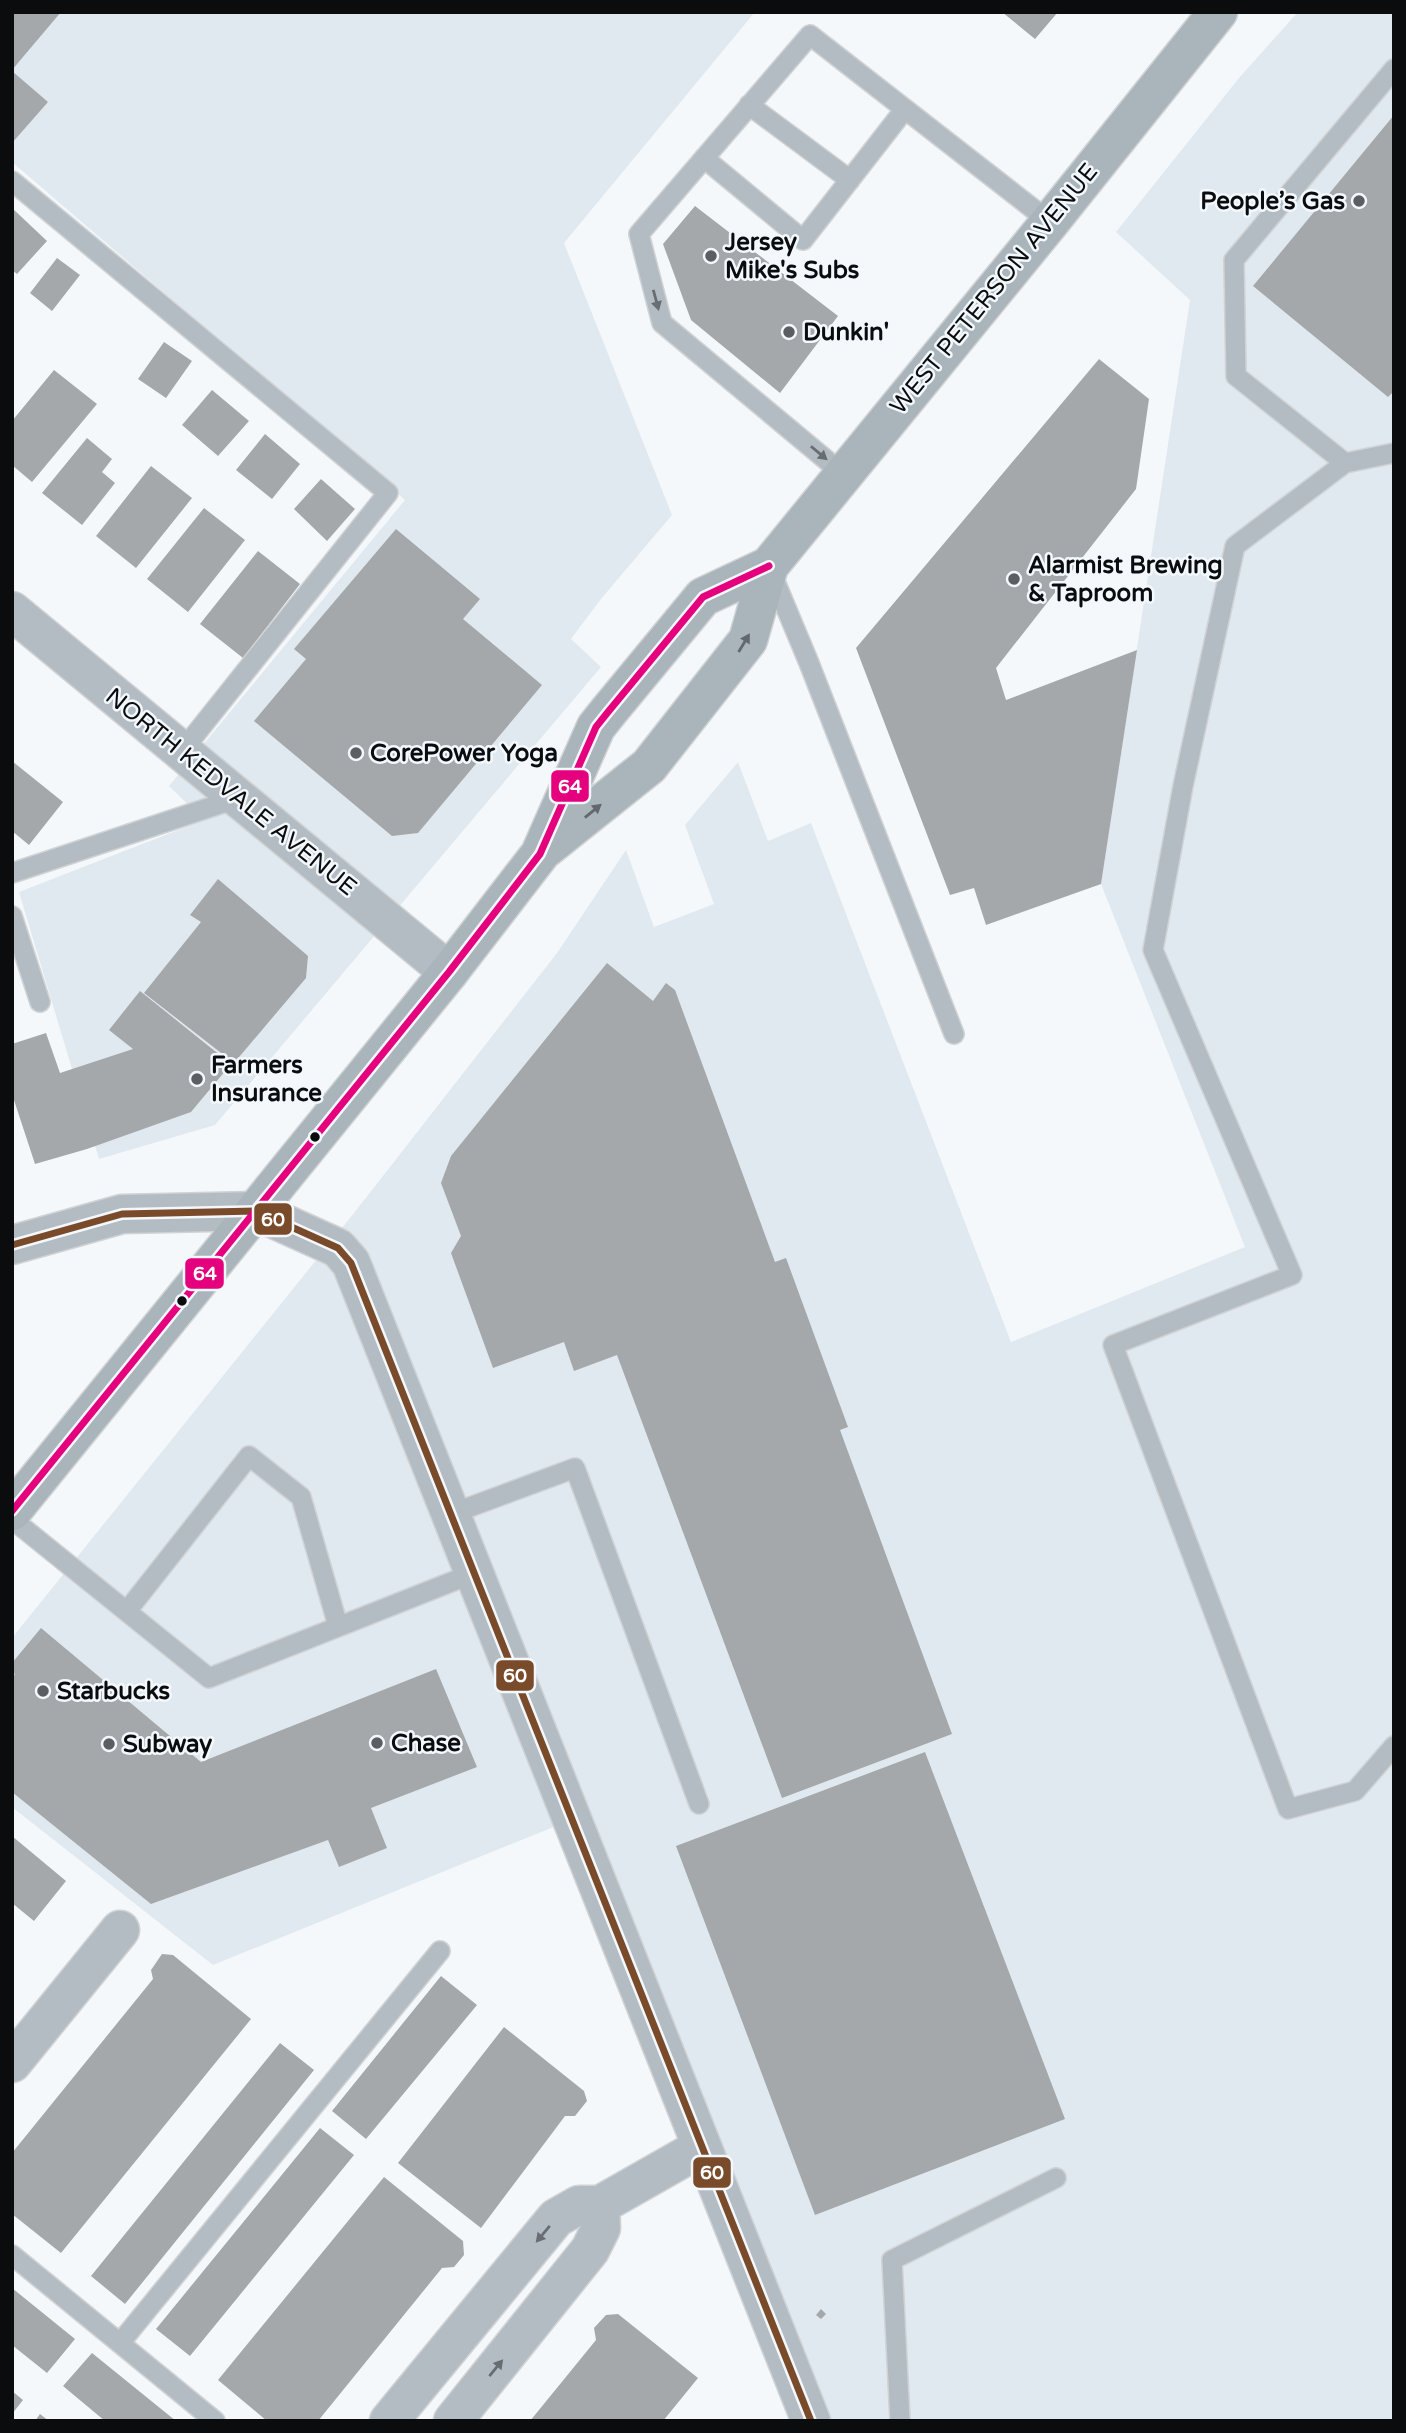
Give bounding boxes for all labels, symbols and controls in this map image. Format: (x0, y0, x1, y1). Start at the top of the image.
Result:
street label: WEST PETERSON AVENUE (884, 158, 1104, 420)
place label: People’s Gas (1200, 187, 1345, 216)
marker: People’s Gas (1351, 193, 1367, 209)
place label: Jersey Mike's Subs (724, 228, 859, 285)
marker: Jersey Mike's Subs (703, 248, 719, 264)
one-way arrow (651, 289, 662, 311)
place label: Dunkin' (803, 318, 889, 347)
marker: Dunkin' (781, 324, 797, 340)
one-way arrow (809, 446, 827, 461)
place label: Alarmist Brewing & Taproom (1028, 551, 1223, 608)
marker: Alarmist Brewing & Taproom (1006, 571, 1022, 587)
one-way arrow (737, 633, 750, 653)
street label: NORTH KEDVALE AVENUE (100, 682, 362, 902)
place label: CorePower Yoga (370, 739, 558, 768)
marker: CorePower Yoga (348, 745, 364, 761)
line badge: 64 (550, 769, 590, 803)
text: 64 (558, 776, 582, 798)
one-way arrow (584, 804, 602, 819)
place label: Farmers Insurance (211, 1051, 322, 1108)
marker: Farmers Insurance (189, 1071, 205, 1087)
unlabelled marker (308, 1130, 322, 1144)
line badge: 60 (253, 1202, 293, 1236)
text: 60 (261, 1209, 285, 1231)
line badge: 64 (184, 1257, 225, 1290)
text: 64 (193, 1263, 217, 1285)
unlabelled marker (175, 1294, 189, 1308)
line badge: 60 (495, 1659, 535, 1692)
text: 60 (503, 1665, 527, 1687)
place label: Starbucks (57, 1677, 170, 1706)
marker: Starbucks (35, 1683, 51, 1699)
place label: Chase (391, 1729, 461, 1758)
place label: Subway (123, 1730, 212, 1759)
marker: Chase (369, 1735, 385, 1751)
marker: Subway (101, 1736, 117, 1752)
line badge: 60 (692, 2156, 732, 2189)
text: 60 (700, 2162, 724, 2184)
one-way arrow (535, 2225, 551, 2243)
one-way arrow (488, 2359, 503, 2377)

